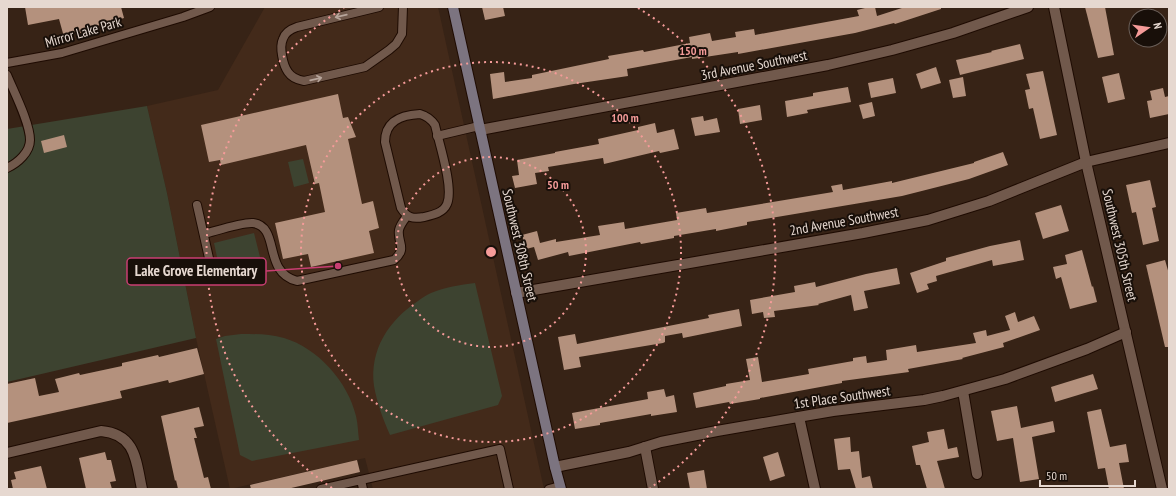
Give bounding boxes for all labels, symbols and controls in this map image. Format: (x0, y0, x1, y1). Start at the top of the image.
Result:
north arrow (1128, 8, 1168, 48)
street label: Mirror Lake Park (43, 12, 124, 51)
one-way arrow (335, 13, 348, 20)
text: N (1150, 21, 1165, 30)
text: 150 m (679, 43, 707, 58)
street label: 3rd Avenue Southwest (699, 46, 809, 84)
one-way arrow (309, 74, 322, 82)
text: 100 m (611, 110, 639, 125)
text: 50 m (547, 177, 569, 192)
street label: Southwest 308th Street (498, 187, 542, 303)
street label: Southwest 305th Street (1098, 187, 1142, 303)
street label: 2nd Avenue Southwest (788, 203, 900, 239)
centre of rings (484, 245, 498, 259)
callout: Lake Grove Elementary (127, 258, 266, 285)
text: Lake Grove Elementary (135, 261, 258, 280)
street label: 1st Place Southwest (793, 381, 891, 413)
scale bar (1040, 462, 1135, 488)
text: 50 m (1046, 468, 1067, 483)

